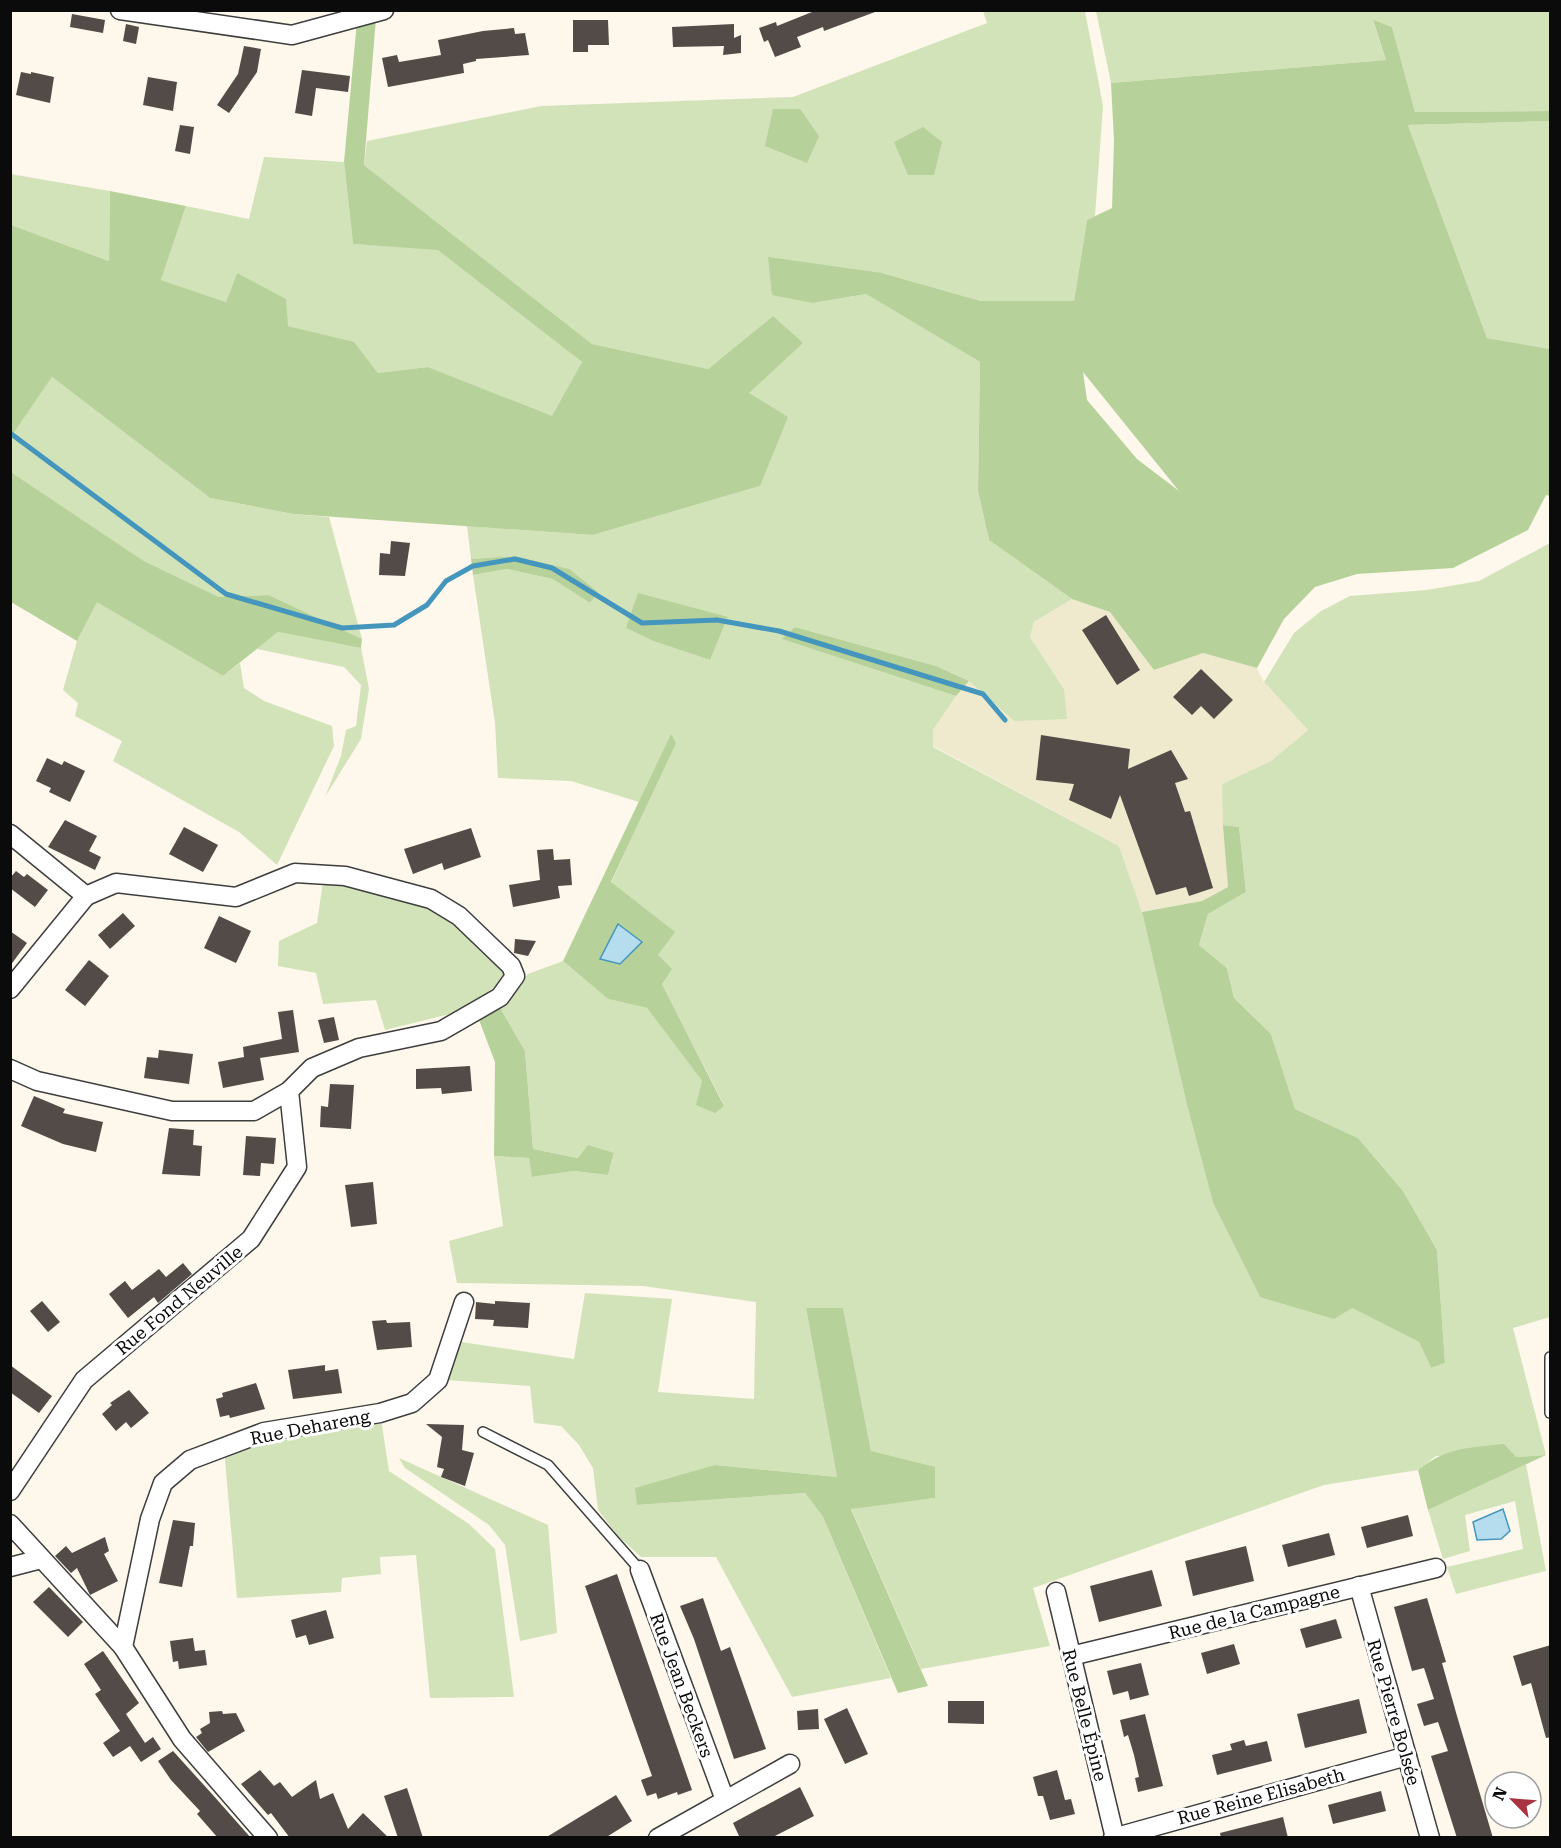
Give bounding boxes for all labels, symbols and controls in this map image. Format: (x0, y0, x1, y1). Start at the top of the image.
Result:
street label: Rue Fond Neuville (111, 1241, 247, 1359)
street label: Rue Dehareng (248, 1405, 373, 1449)
street label: Rue de la Campagne (1166, 1581, 1342, 1643)
street label: Rue Jean Beckers (646, 1610, 718, 1760)
street label: Rue Pierre Bolsée (1363, 1636, 1425, 1788)
street label: Rue Belle Épine (1058, 1647, 1112, 1784)
street label: Rue Reine Elisabeth (1175, 1763, 1347, 1828)
north arrow (1483, 1770, 1543, 1830)
text: N (1489, 1784, 1511, 1803)

